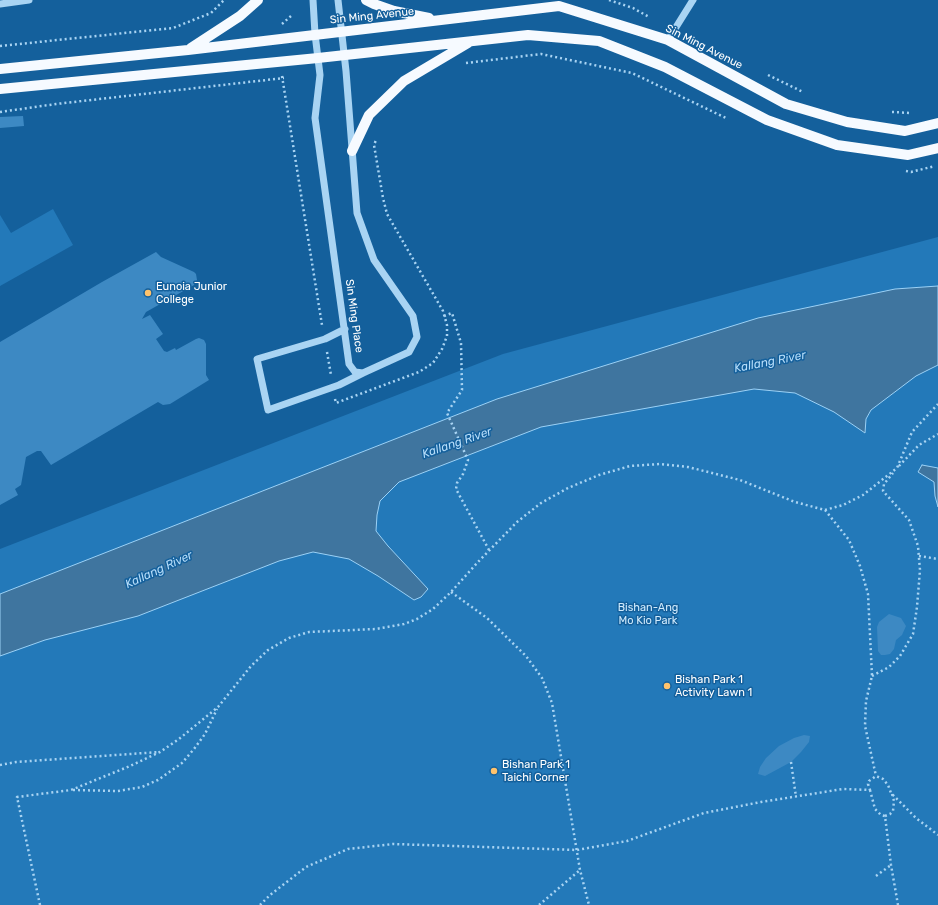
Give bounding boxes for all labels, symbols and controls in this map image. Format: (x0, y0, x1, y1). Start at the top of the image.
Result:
street label: Sin Ming Avenue (329, 5, 415, 27)
street label: Sin Ming Avenue (663, 22, 745, 72)
street label: Sin Ming Place (342, 278, 366, 354)
place label: Eunoia Junior College (156, 280, 227, 306)
marker: Eunoia Junior College (143, 288, 153, 298)
water label: Kallang River (733, 348, 807, 376)
water label: Kallang River (420, 424, 494, 462)
water label: Kallang River (123, 548, 195, 592)
park label: Bishan-Ang Mo Kio Park (618, 601, 678, 627)
place label: Bishan Park 1 Activity Lawn 1 (675, 673, 752, 699)
marker: Bishan Park 1 Activity Lawn 1 (662, 681, 672, 691)
place label: Bishan Park 1 Taichi Corner (502, 758, 570, 784)
marker: Bishan Park 1 Taichi Corner (489, 766, 499, 776)

